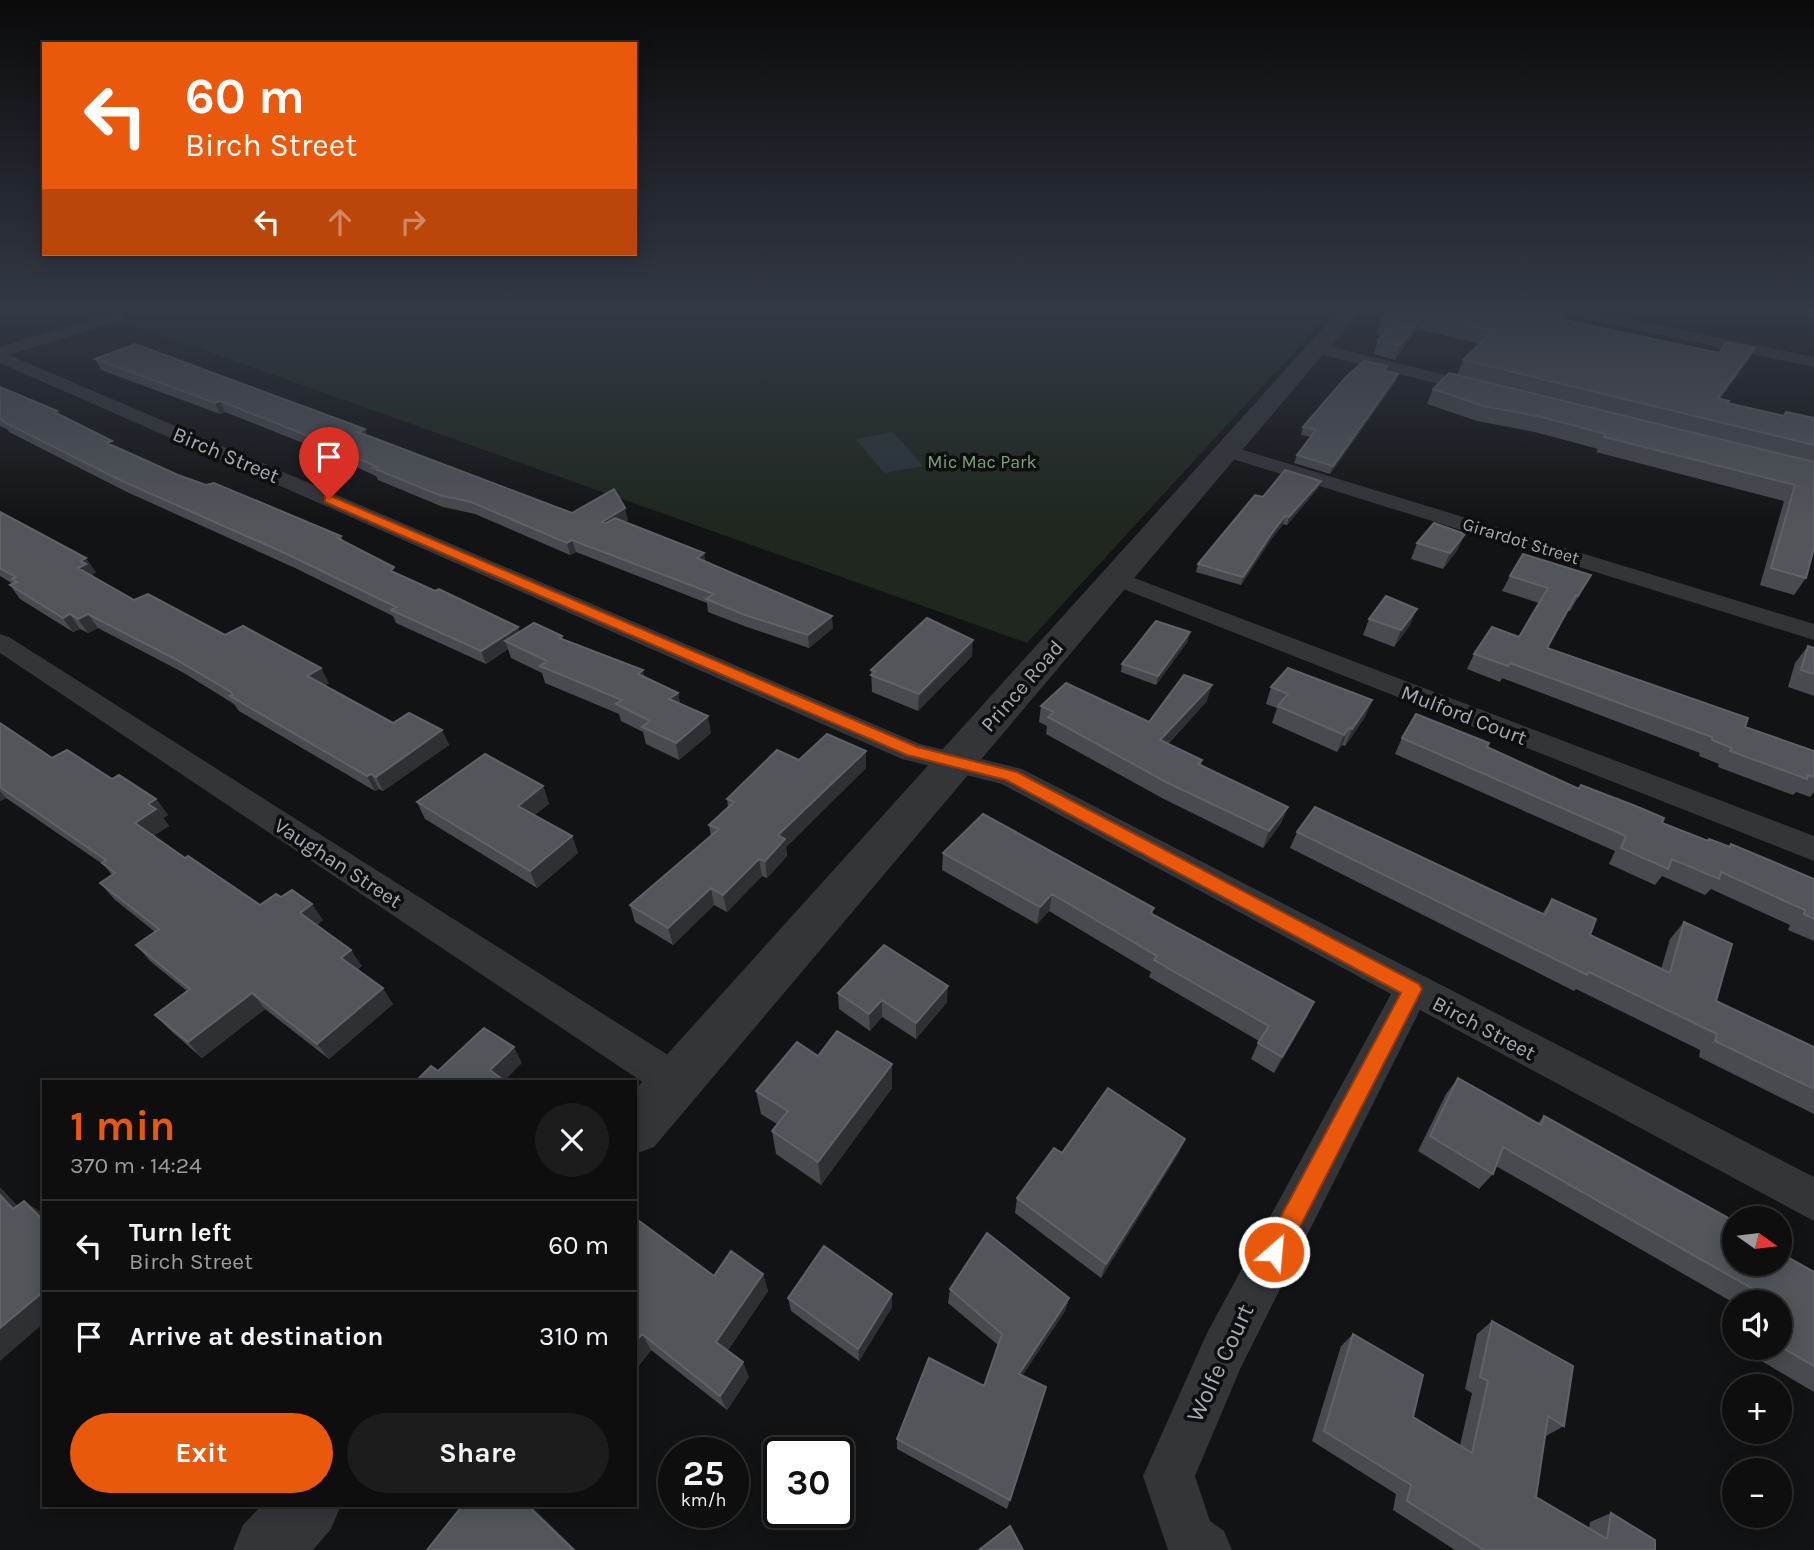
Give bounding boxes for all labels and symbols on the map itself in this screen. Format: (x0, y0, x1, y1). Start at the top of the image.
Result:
street label: Birch Street (169, 422, 283, 488)
pin (299, 427, 359, 499)
park label: Mic Mac Park (927, 451, 1037, 473)
street label: Girardot Street (1460, 513, 1582, 569)
street label: Prince Road (976, 635, 1068, 737)
street label: Mulford Court (1398, 680, 1530, 750)
street label: Vaughan Street (270, 813, 406, 913)
street label: Birch Street (1428, 991, 1540, 1065)
north arrow (1722, 1206, 1792, 1276)
position arrow (1237, 1215, 1311, 1289)
street label: Wolfe Court (1181, 1300, 1259, 1426)
speed limit sign: 30 (763, 1437, 854, 1528)

